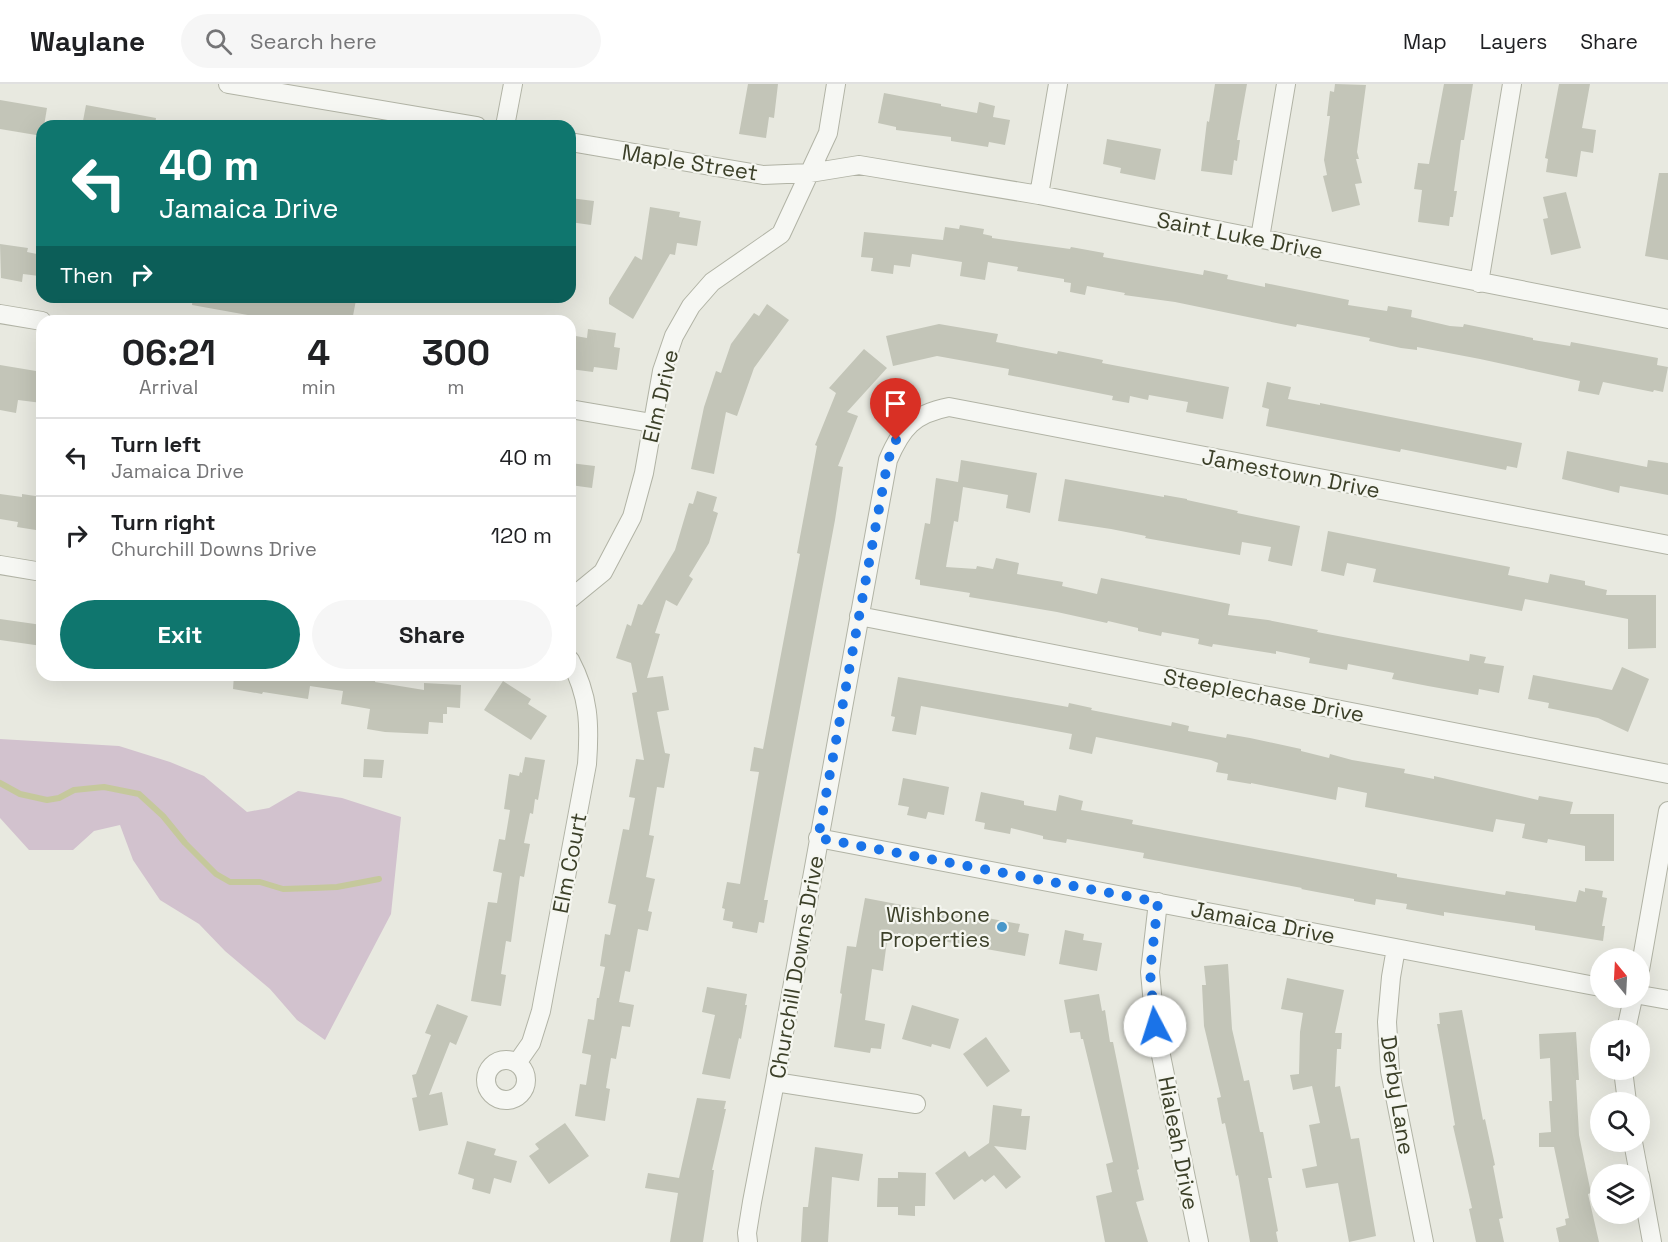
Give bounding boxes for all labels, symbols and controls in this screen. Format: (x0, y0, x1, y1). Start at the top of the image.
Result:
search box (181, 14, 601, 68)
text: Waylane (30, 23, 145, 59)
icon: search (202, 25, 235, 58)
text: Search here (250, 27, 377, 55)
text: Map (1403, 28, 1447, 55)
text: Layers (1480, 28, 1547, 55)
text: Share (1580, 28, 1638, 55)
street label: Maple Street (620, 137, 760, 187)
text: 40 m (159, 139, 259, 192)
icon: left (60, 144, 138, 222)
text: Jamaica Drive (159, 191, 339, 226)
street label: Saint Luke Drive (1155, 205, 1325, 265)
icon: right (125, 258, 158, 291)
text: Then (60, 261, 113, 289)
text: 06:21 (122, 330, 216, 376)
text: 4 (307, 330, 330, 376)
text: 300 (422, 330, 490, 376)
street label: Elm Drive (636, 347, 684, 445)
text: Arrival (139, 374, 198, 400)
text: min (302, 374, 336, 400)
text: m (447, 374, 465, 400)
pin (870, 378, 921, 440)
icon: arrive (879, 387, 912, 420)
text: Turn left (111, 430, 201, 458)
icon: left (60, 441, 93, 474)
street label: Jamestown Drive (1199, 442, 1383, 504)
text: 40 m (500, 443, 552, 471)
text: Jamaica Drive (111, 458, 244, 484)
text: Turn right (111, 508, 216, 536)
icon: right (60, 519, 93, 552)
text: 120 m (491, 521, 552, 549)
text: Churchill Downs Drive (111, 536, 317, 562)
button: Exit (60, 600, 300, 669)
button: Share (312, 600, 552, 669)
street label: Steeplechase Drive (1161, 662, 1367, 728)
street label: Elm Court (546, 810, 592, 916)
street label: Churchill Downs Drive (763, 853, 829, 1081)
street label: Jamaica Drive (1189, 894, 1337, 950)
place label: Wishbone Properties (880, 900, 990, 953)
marker: Wishbone Properties (995, 920, 1009, 934)
north arrow (1590, 948, 1650, 1008)
map controls (1590, 948, 1650, 1224)
position arrow (1123, 994, 1187, 1058)
button: sound (1590, 1020, 1650, 1080)
street label: Derby Lane (1375, 1033, 1421, 1157)
street label: Hialeah Drive (1152, 1074, 1206, 1212)
button: search (1590, 1092, 1650, 1152)
button: layers (1590, 1164, 1650, 1224)

